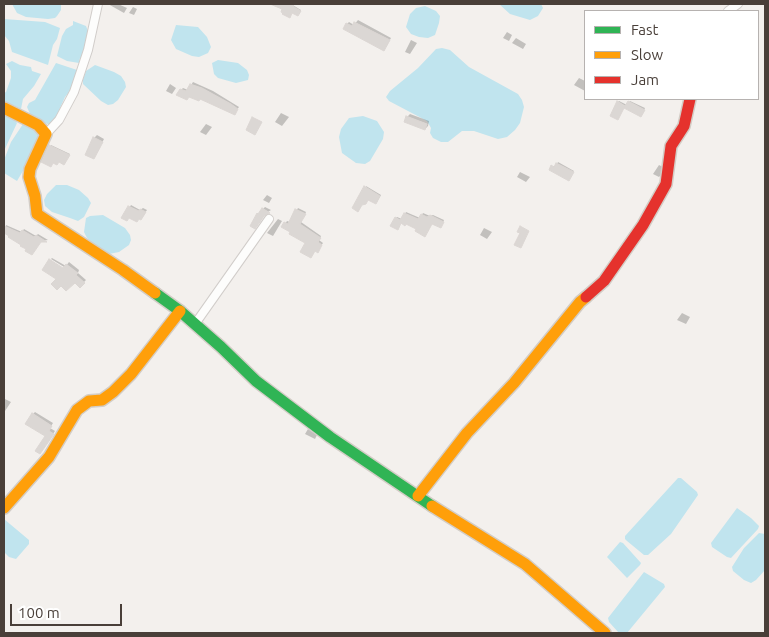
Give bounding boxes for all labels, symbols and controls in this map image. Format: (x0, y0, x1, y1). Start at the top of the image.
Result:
legend (584, 10, 759, 100)
text: Fast (631, 21, 658, 38)
text: Slow (631, 46, 663, 63)
text: Jam (631, 71, 659, 88)
scale bar (12, 594, 125, 626)
text: 100 m (18, 604, 60, 621)

